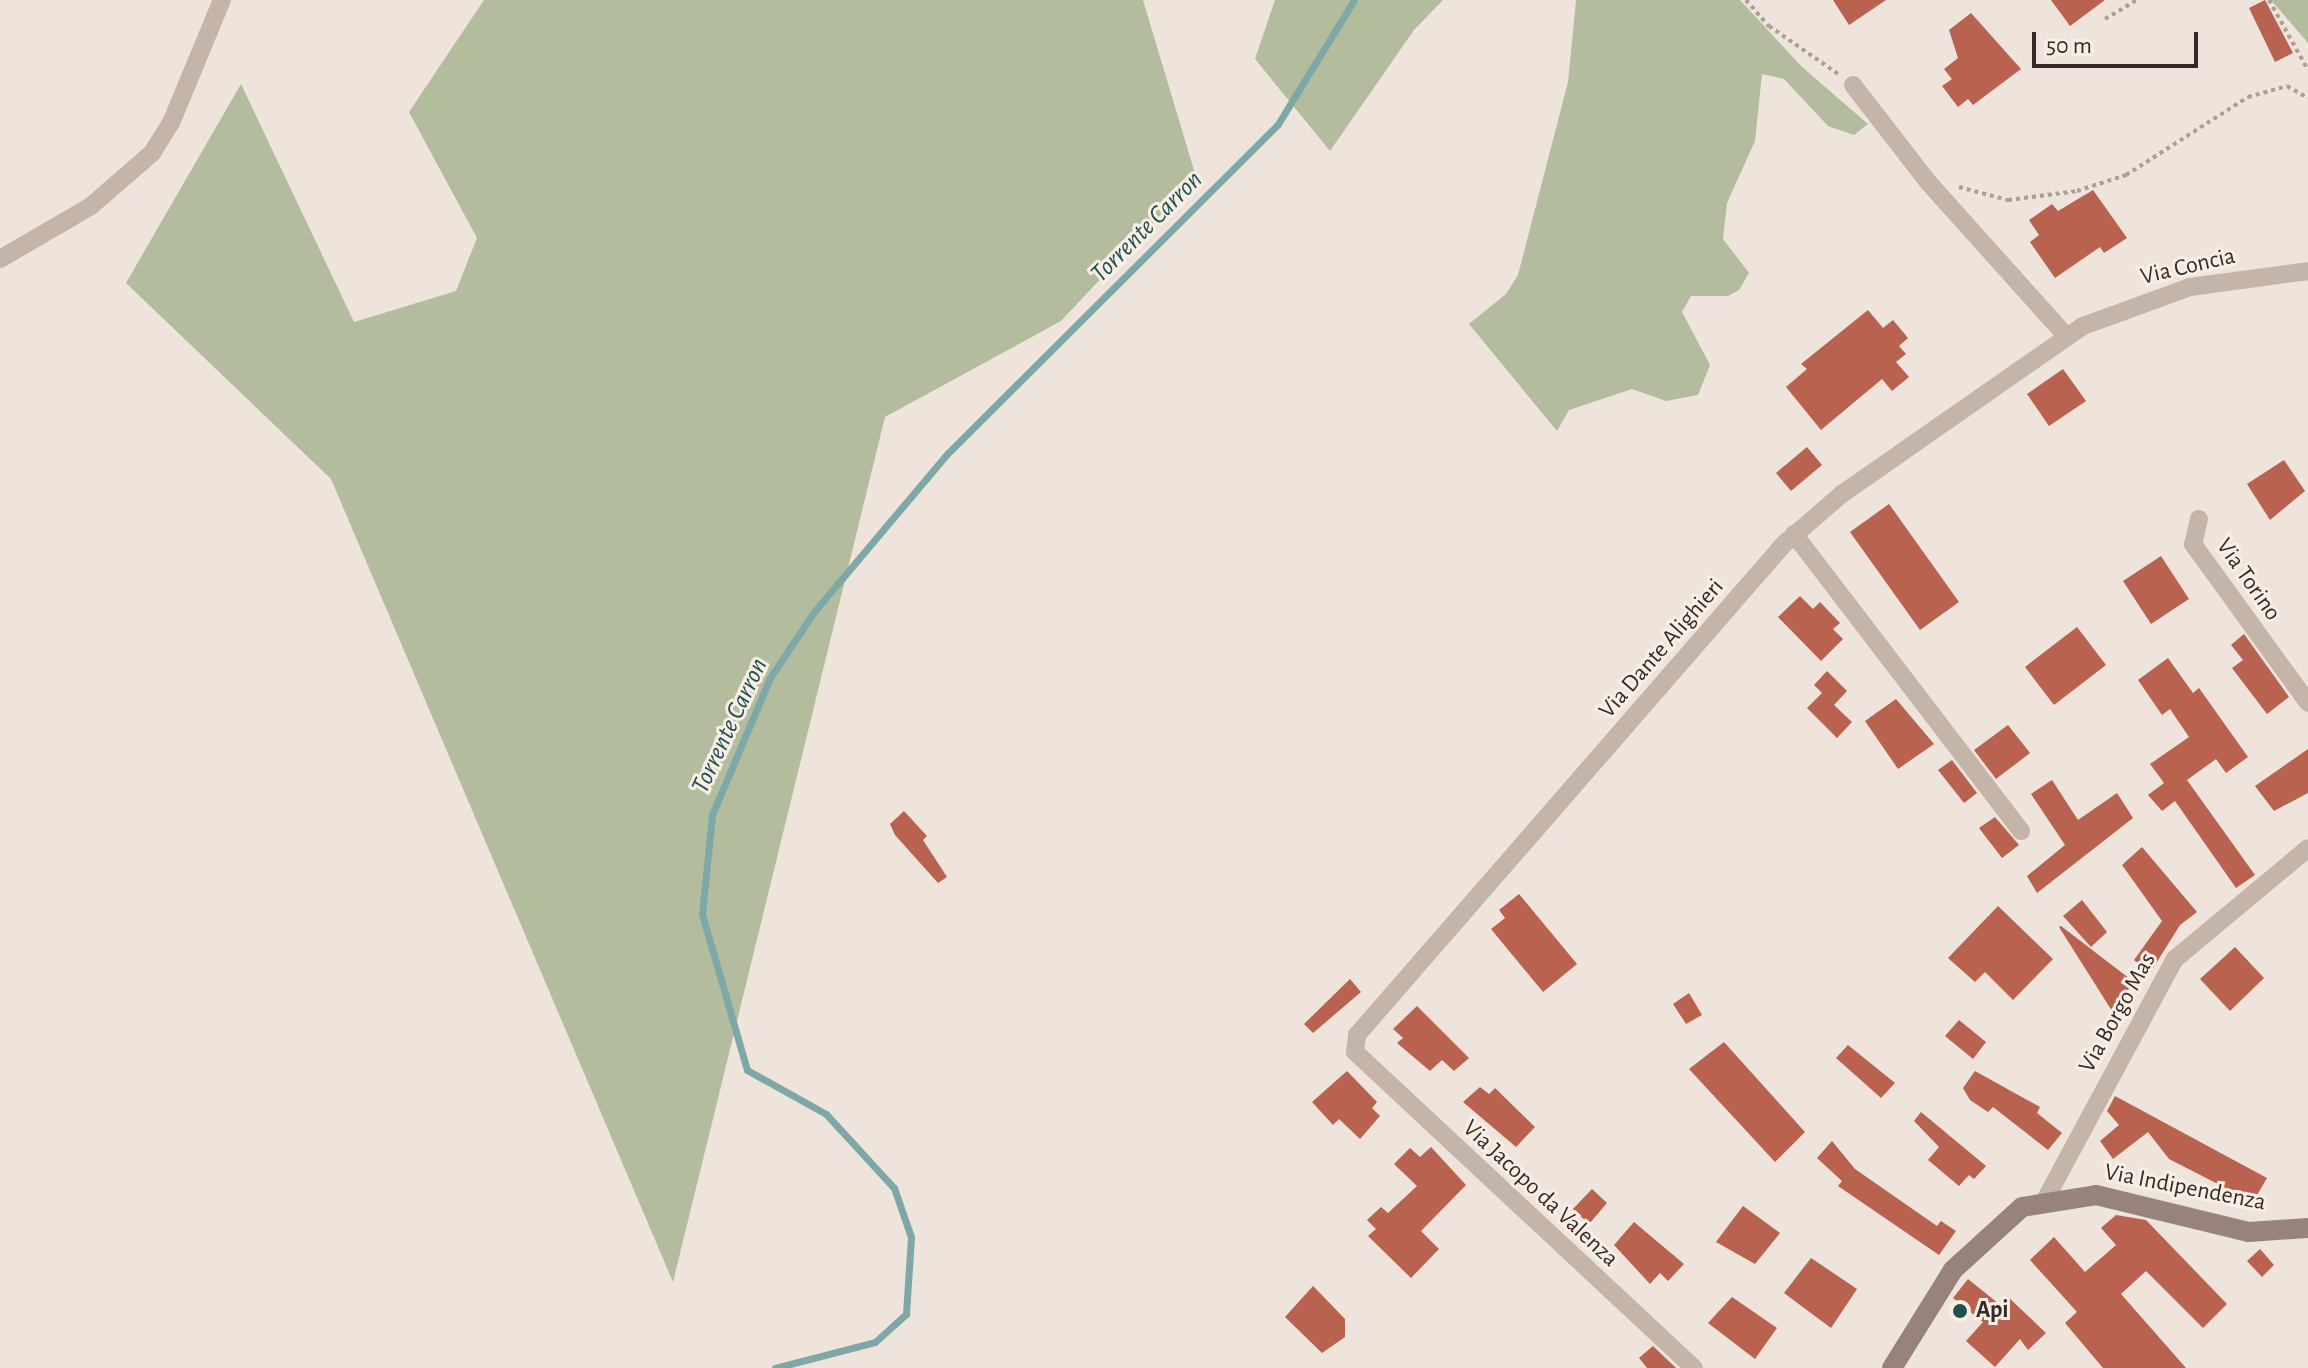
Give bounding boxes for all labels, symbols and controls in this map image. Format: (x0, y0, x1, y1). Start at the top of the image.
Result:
scale bar (2036, 16, 2202, 66)
text: 50 m (2046, 34, 2092, 58)
water label: Torrente Carron (1085, 165, 1209, 289)
street label: Via Concia (2138, 242, 2238, 292)
street label: Via Torino (2209, 533, 2287, 627)
street label: Via Dante Alighieri (1594, 573, 1730, 725)
water label: Torrente Carron (685, 653, 775, 799)
street label: Via Borgo Mas (2073, 948, 2163, 1078)
street label: Via Jacopo da Valenza (1456, 1114, 1624, 1274)
street label: Via Indipendenza (2102, 1158, 2268, 1218)
place label: Api (1976, 1297, 2009, 1325)
marker: Api (1951, 1302, 1969, 1320)

